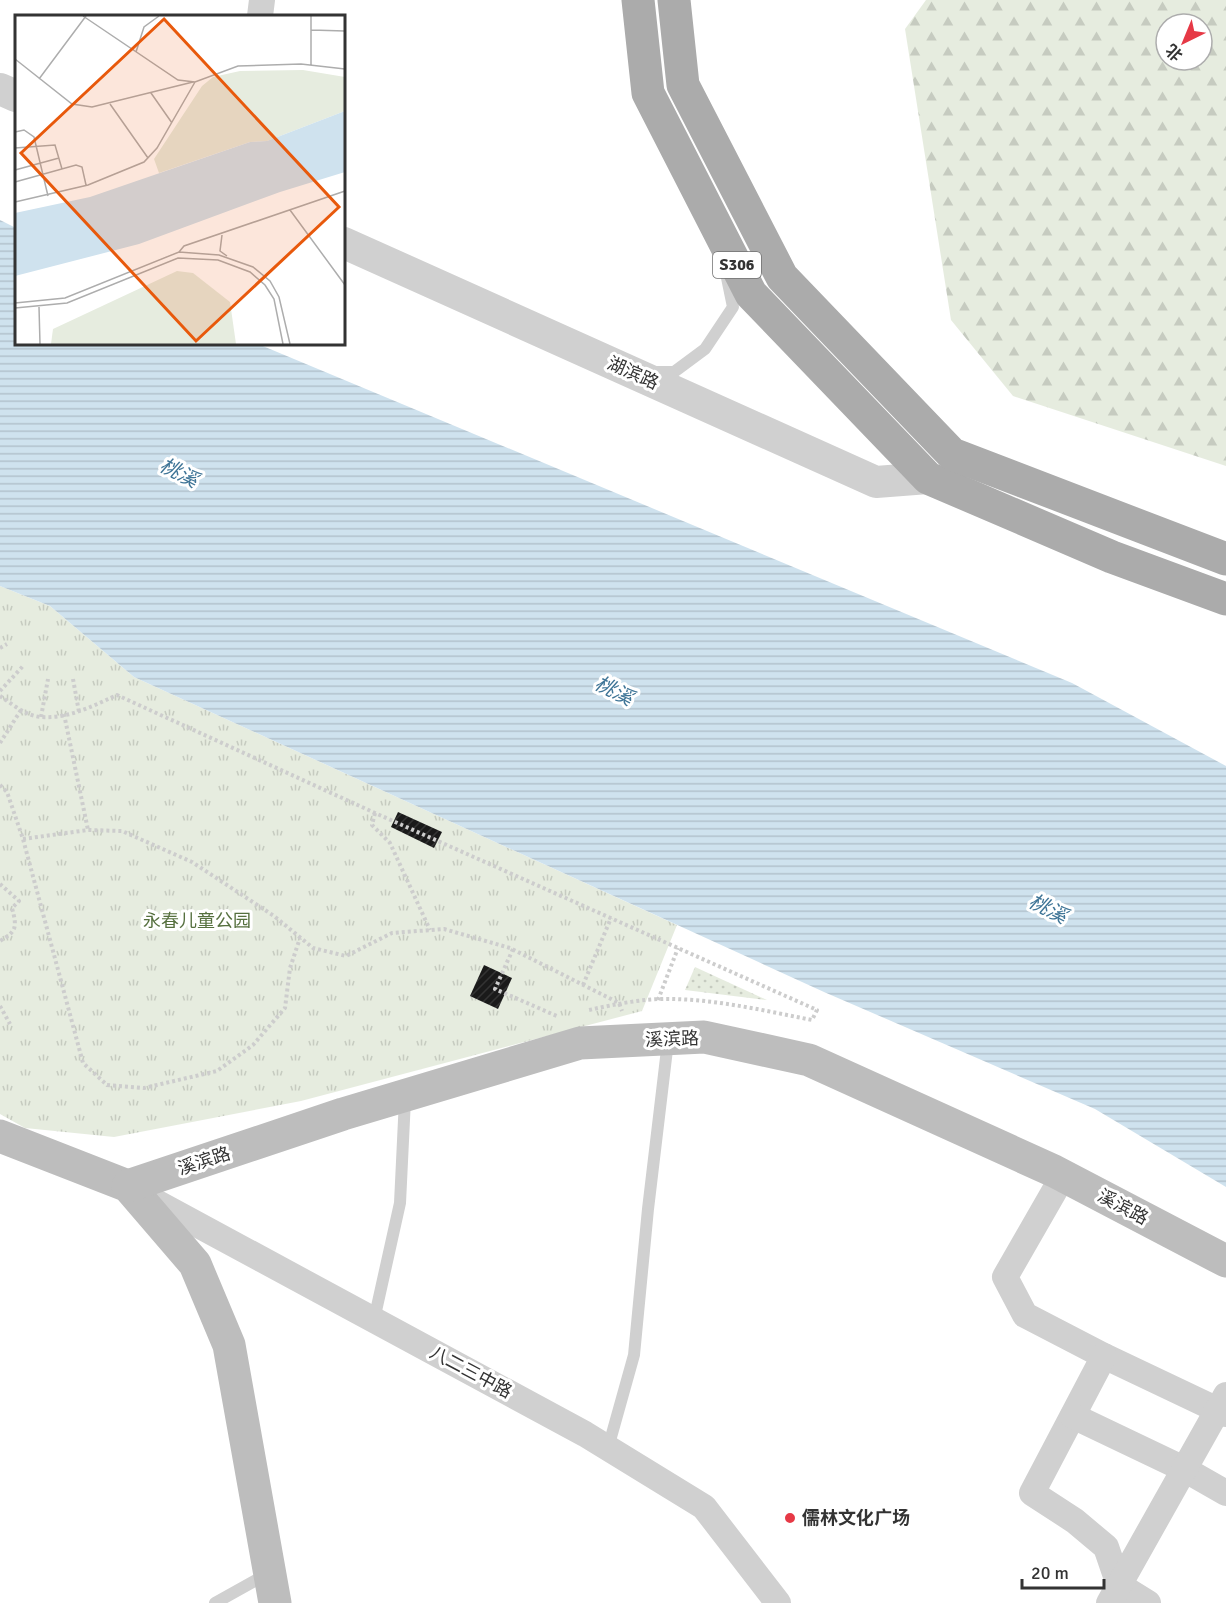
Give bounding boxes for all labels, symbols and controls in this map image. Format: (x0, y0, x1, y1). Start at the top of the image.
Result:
north arrow (1154, 12, 1214, 72)
inset map (15, 15, 345, 345)
text: 北 (1162, 39, 1187, 65)
road number: S306 (713, 252, 761, 278)
street label: 湖滨路 (604, 352, 662, 394)
water label: 桃溪 (156, 453, 204, 494)
water label: 桃溪 (591, 671, 639, 712)
water label: 桃溪 (1025, 889, 1073, 930)
park label: 永春儿童公园 (143, 910, 251, 932)
street label: 溪滨路 (645, 1027, 699, 1051)
street label: 溪滨路 (175, 1142, 233, 1180)
street label: 溪滨路 (1094, 1185, 1152, 1229)
street label: 八二三中路 (426, 1341, 516, 1403)
place label: 儒林文化广场 (802, 1507, 910, 1529)
marker: 儒林文化广场 (783, 1511, 797, 1525)
scale bar (1022, 1552, 1104, 1590)
text: 20 m (1031, 1562, 1069, 1584)

